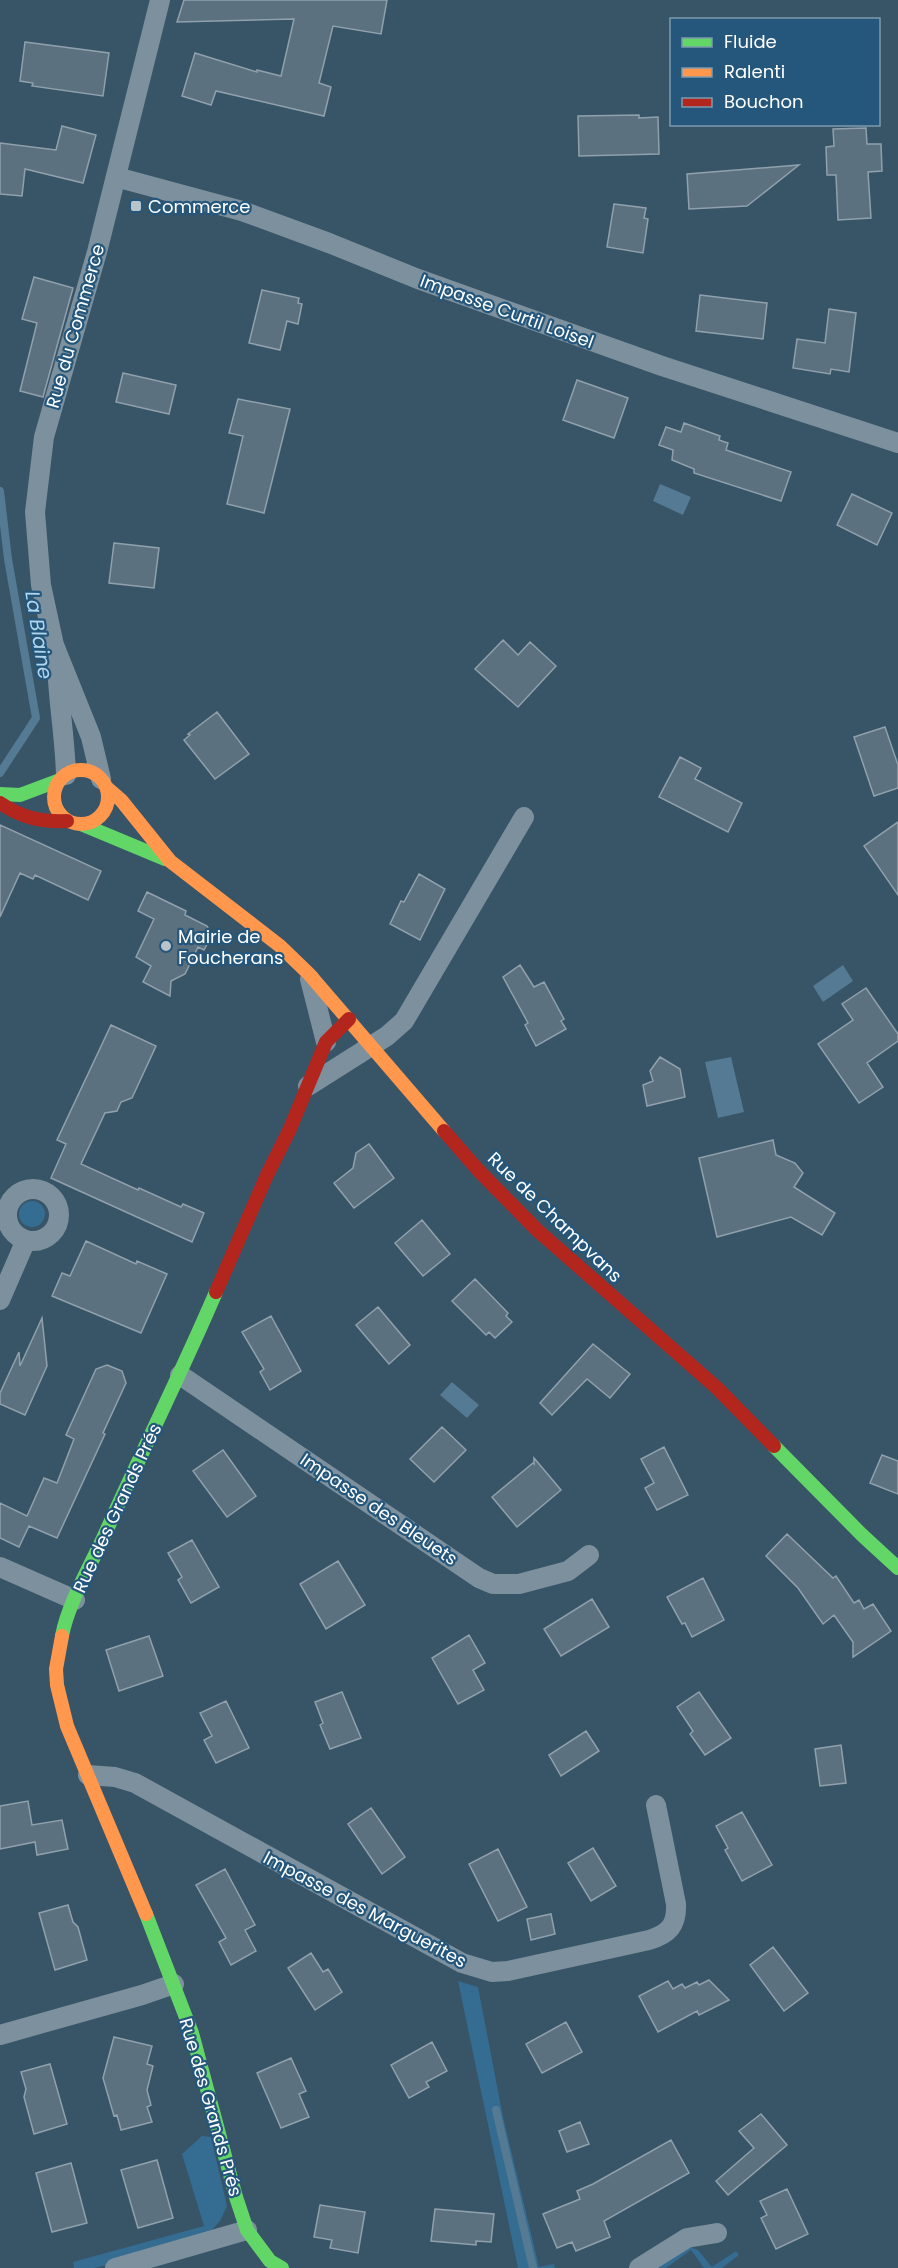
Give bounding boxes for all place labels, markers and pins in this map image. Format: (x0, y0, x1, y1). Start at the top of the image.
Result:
place label: Commerce (148, 194, 250, 219)
marker: Commerce (129, 199, 143, 213)
place label: Mairie de Foucherans (178, 924, 284, 970)
marker: Mairie de Foucherans (159, 939, 173, 953)

